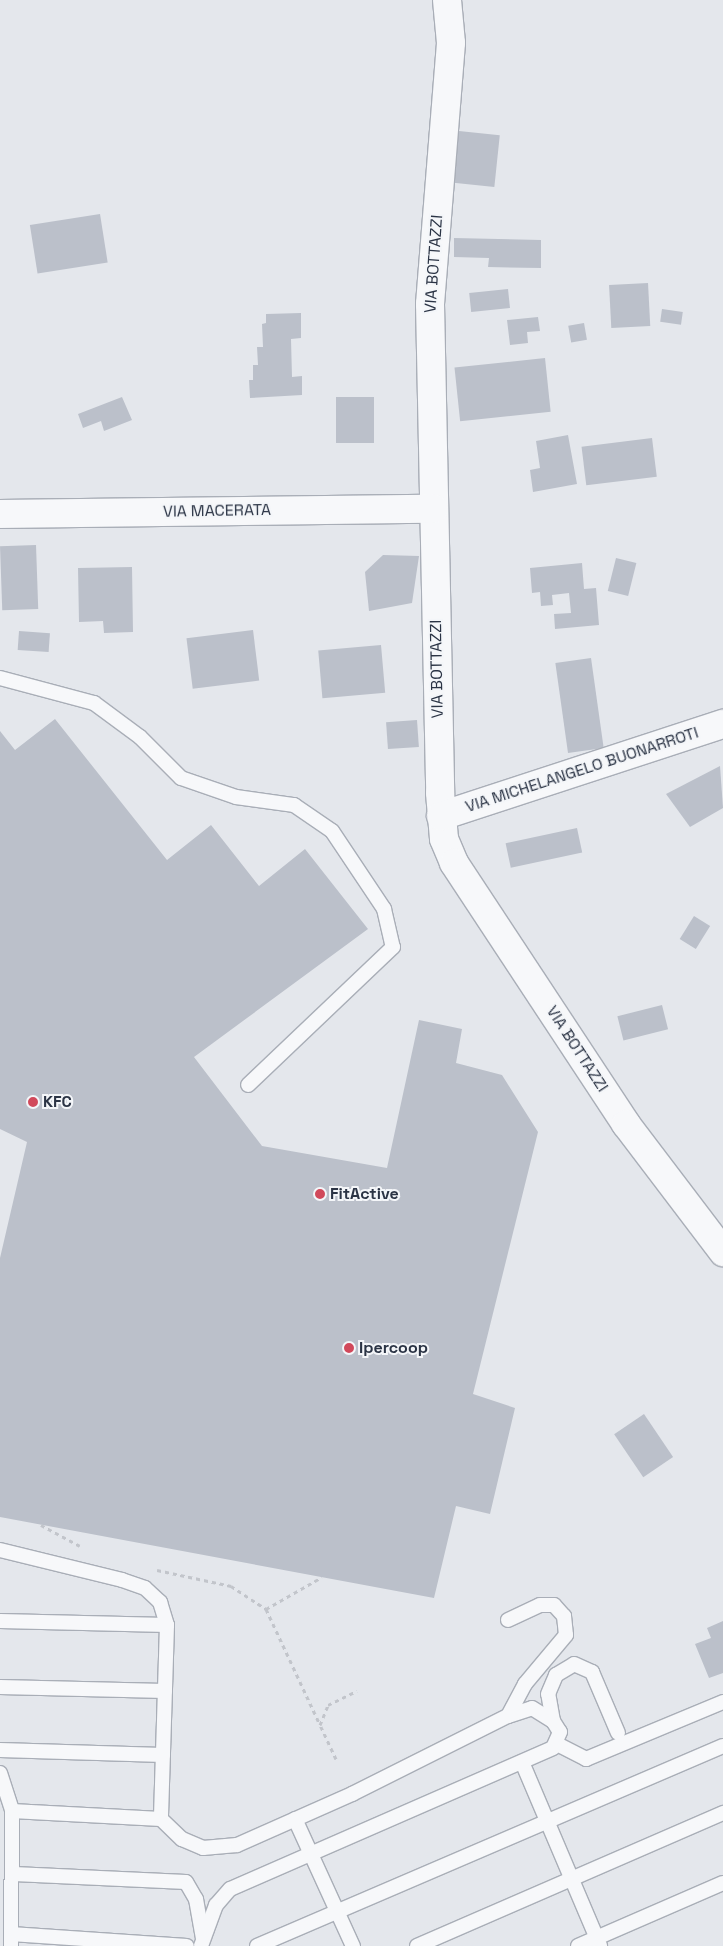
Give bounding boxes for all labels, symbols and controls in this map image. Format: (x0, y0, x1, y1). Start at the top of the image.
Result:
street label: VIA BOTTAZZI (421, 214, 447, 314)
street label: VIA MACERATA (163, 500, 271, 522)
street label: VIA BOTTAZZI (427, 619, 447, 719)
street label: VIA MICHELANGELO BUONARROTI (463, 723, 701, 817)
street label: VIA BOTTAZZI (542, 1002, 612, 1096)
place label: KFC (43, 1092, 72, 1112)
marker: KFC (27, 1096, 39, 1108)
place label: FitActive (330, 1184, 399, 1204)
marker: FitActive (314, 1188, 326, 1200)
place label: Ipercoop (359, 1338, 428, 1358)
marker: Ipercoop (343, 1342, 355, 1354)

